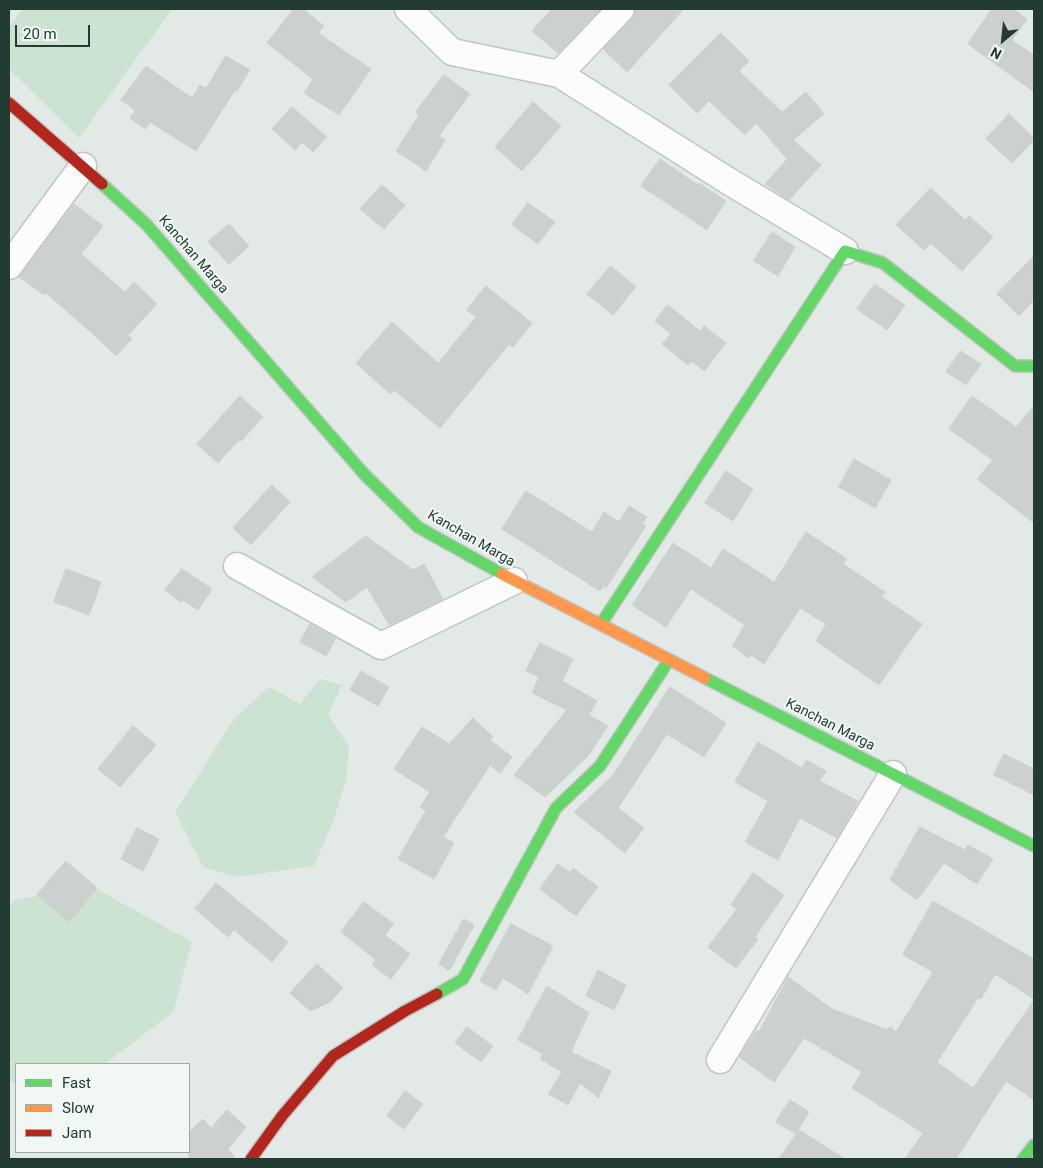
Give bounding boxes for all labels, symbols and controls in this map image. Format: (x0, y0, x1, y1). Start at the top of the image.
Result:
scale bar (18, 15, 92, 47)
north arrow (978, 15, 1028, 65)
text: 20 m (23, 25, 57, 43)
text: N (988, 44, 1004, 63)
street label: Kanchan Marga (155, 213, 231, 297)
street label: Kanchan Marga (424, 507, 518, 571)
street label: Kanchan Marga (783, 695, 877, 755)
legend (15, 1063, 190, 1153)
text: Fast (62, 1074, 91, 1092)
text: Slow (62, 1099, 94, 1117)
text: Jam (62, 1124, 92, 1142)

